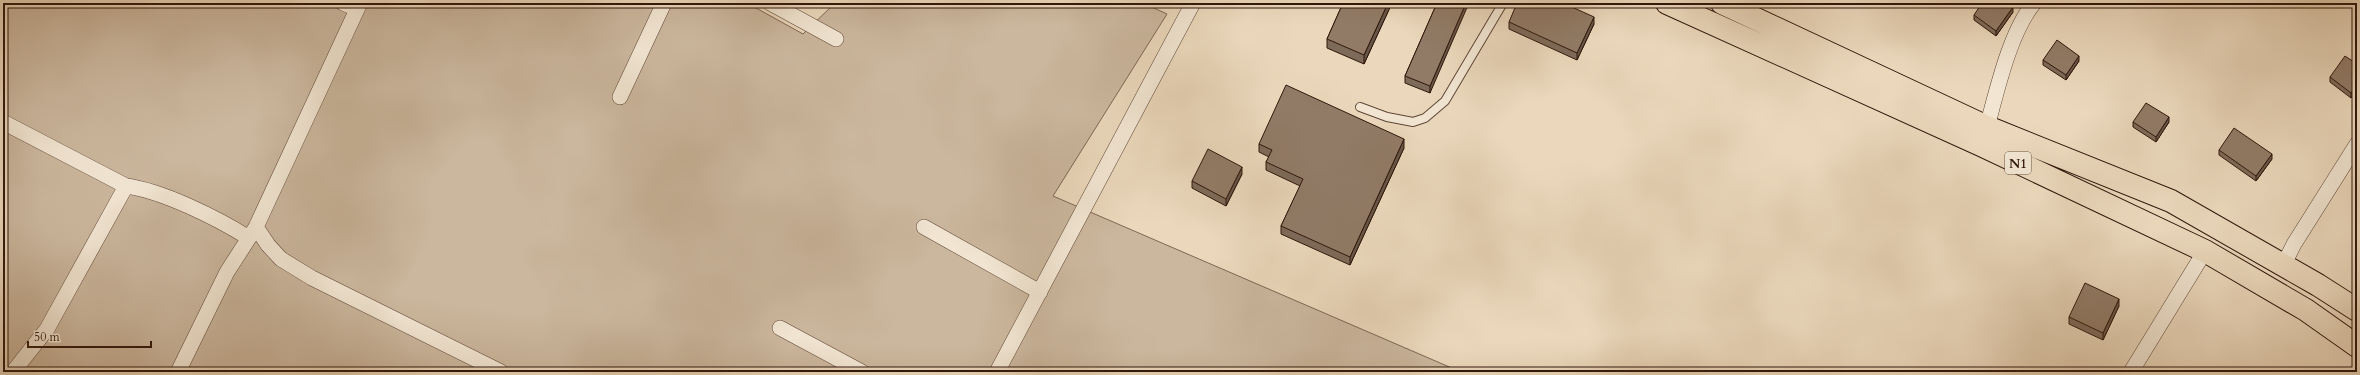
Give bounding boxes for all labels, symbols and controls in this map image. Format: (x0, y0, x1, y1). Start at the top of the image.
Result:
road number: N1 (2005, 152, 2031, 174)
scale bar (28, 323, 151, 349)
text: 50 m (34, 329, 61, 345)

